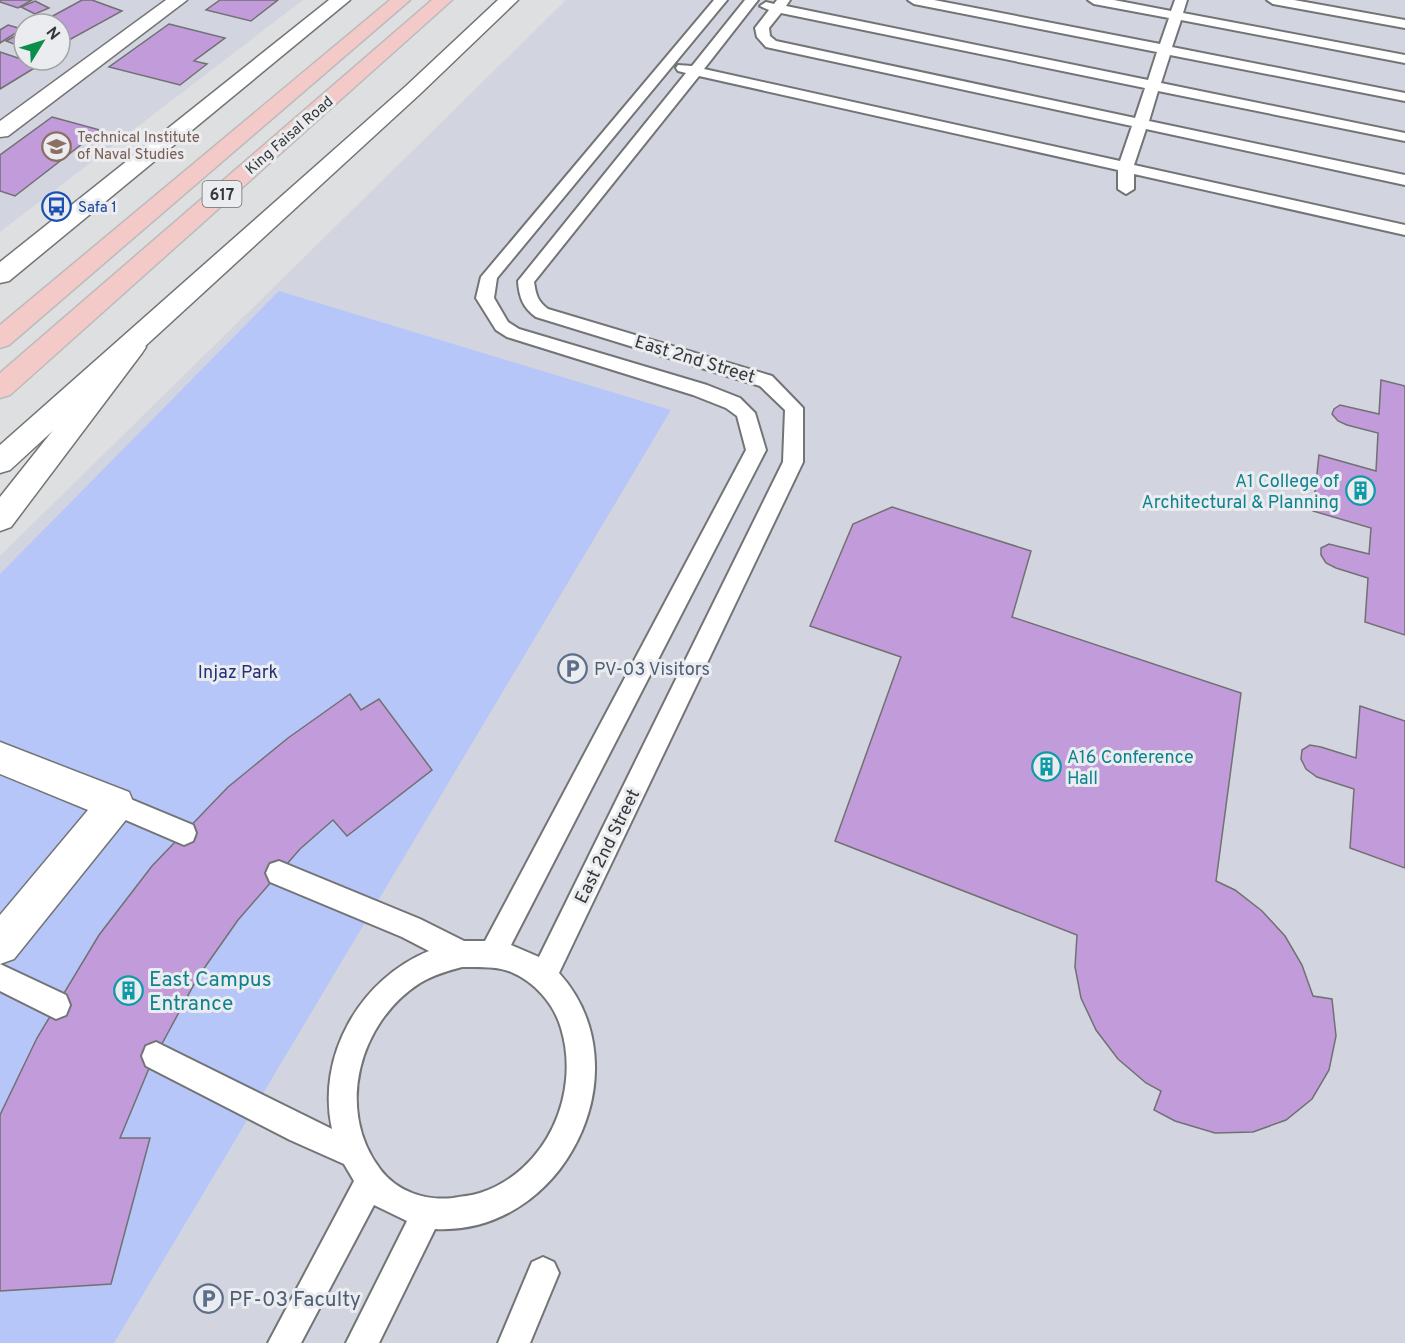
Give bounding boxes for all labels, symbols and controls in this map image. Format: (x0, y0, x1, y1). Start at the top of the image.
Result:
north arrow (12, 12, 72, 72)
text: N (41, 23, 64, 45)
street label: King Faisal Road (242, 93, 338, 179)
place label: Technical Institute of Naval Studies (77, 129, 200, 165)
school or university icon: Technical Institute of Naval Studies (40, 130, 72, 162)
road number: 617 (202, 181, 242, 207)
bus stop icon: Safa 1 (41, 191, 73, 223)
place label: Safa 1 (78, 199, 117, 218)
street label: East 2nd Street (632, 331, 758, 390)
place label: A1 College of Architectural & Planning (1142, 471, 1339, 515)
building icon: A1 College of Architectural & Planning (1344, 475, 1376, 507)
parking icon: PV-03 Visitors (557, 653, 589, 685)
place label: PV-03 Visitors (594, 659, 710, 682)
park label: Injaz Park (198, 662, 278, 685)
place label: A16 Conference Hall (1067, 747, 1194, 791)
building icon: A16 Conference Hall (1030, 751, 1062, 783)
street label: East 2nd Street (571, 786, 646, 908)
place label: East Campus Entrance (149, 967, 272, 1018)
building icon: East Campus Entrance (112, 975, 144, 1007)
parking icon: PF-03 Faculty (192, 1283, 224, 1315)
place label: PF-03 Faculty (229, 1287, 361, 1314)

